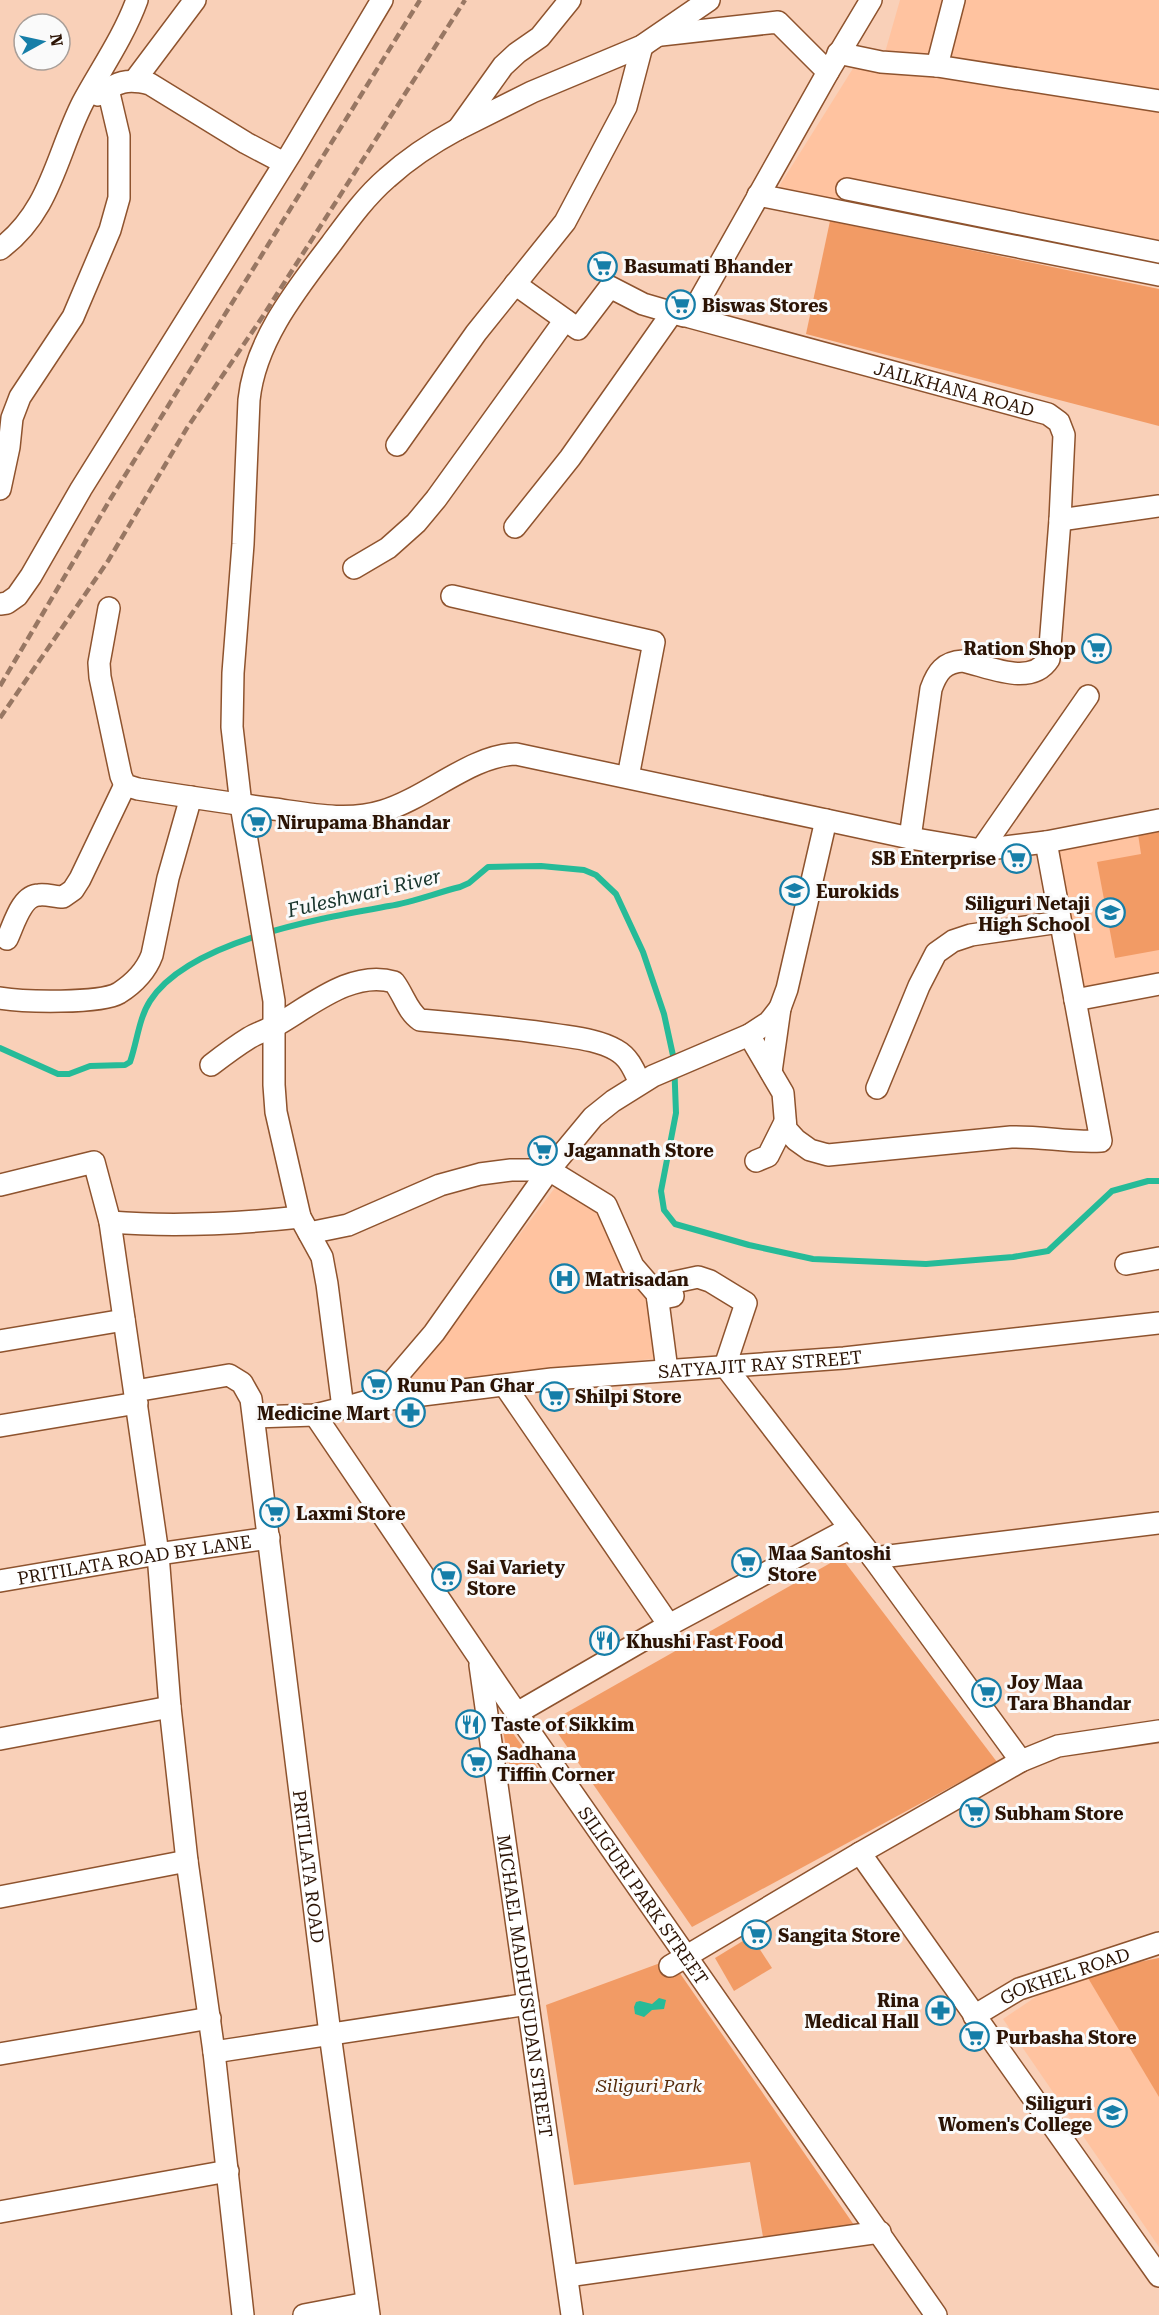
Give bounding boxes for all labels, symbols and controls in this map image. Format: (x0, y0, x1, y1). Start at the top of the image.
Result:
north arrow (12, 12, 72, 72)
text: N (46, 33, 67, 47)
supermarket icon: Basumati Bhander (587, 250, 619, 282)
place label: Basumati Bhander (624, 256, 793, 277)
supermarket icon: Biswas Stores (665, 289, 697, 321)
place label: Biswas Stores (702, 295, 828, 316)
street label: JAILKHANA ROAD (872, 357, 1037, 420)
supermarket icon: Ration Shop (1081, 632, 1113, 664)
place label: Ration Shop (964, 638, 1076, 659)
supermarket icon: Nirupama Bhandar (240, 806, 272, 838)
place label: Nirupama Bhandar (277, 812, 450, 833)
supermarket icon: SB Enterprise (1001, 842, 1033, 874)
place label: SB Enterprise (871, 848, 996, 869)
water label: Fuleshwari River (284, 863, 444, 923)
school or university icon: Eurokids (779, 875, 811, 907)
place label: Eurokids (816, 881, 899, 902)
place label: Siliguri Netaji High School (965, 893, 1090, 935)
school or university icon: Siliguri Netaji High School (1095, 897, 1127, 929)
supermarket icon: Jagannath Store (527, 1134, 559, 1166)
place label: Jagannath Store (564, 1140, 714, 1161)
hospital icon: Matrisadan (548, 1263, 580, 1295)
place label: Matrisadan (585, 1269, 689, 1290)
street label: SATYAJIT RAY STREET (657, 1346, 863, 1382)
supermarket icon: Runu Pan Ghar (360, 1369, 392, 1401)
place label: Runu Pan Ghar (397, 1375, 534, 1396)
supermarket icon: Shilpi Store (538, 1380, 570, 1412)
place label: Shilpi Store (575, 1386, 682, 1407)
pharmacy icon: Medicine Mart (395, 1397, 427, 1429)
place label: Medicine Mart (257, 1403, 390, 1424)
supermarket icon: Laxmi Store (259, 1497, 291, 1529)
place label: Laxmi Store (296, 1503, 406, 1524)
street label: PRITILATA ROAD BY LANE (15, 1530, 253, 1588)
place label: Maa Santoshi Store (768, 1543, 891, 1585)
supermarket icon: Maa Santoshi Store (731, 1547, 763, 1579)
place label: Sai Variety Store (467, 1557, 565, 1599)
supermarket icon: Sai Variety Store (430, 1561, 462, 1593)
restaurant icon: Khushi Fast Food (589, 1625, 621, 1657)
place label: Khushi Fast Food (626, 1631, 783, 1652)
place label: Joy Maa Tara Bhandar (1007, 1672, 1131, 1714)
supermarket icon: Joy Maa Tara Bhandar (970, 1676, 1002, 1708)
restaurant icon: Taste of Sikkim (454, 1708, 486, 1740)
place label: Taste of Sikkim (491, 1714, 635, 1735)
place label: Sadhana Tiffin Corner (497, 1743, 615, 1785)
supermarket icon: Sadhana Tiffin Corner (460, 1747, 492, 1779)
street label: PRITILATA ROAD (289, 1789, 329, 1944)
supermarket icon: Subham Store (958, 1797, 990, 1829)
street label: SILIGURI PARK STREET (574, 1802, 713, 1988)
place label: Subham Store (995, 1803, 1124, 1824)
street label: MICHAEL MADHUSUDAN STREET (494, 1833, 557, 2139)
supermarket icon: Sangita Store (741, 1919, 773, 1951)
place label: Sangita Store (778, 1925, 901, 1946)
street label: GOKHEL ROAD (996, 1943, 1132, 2009)
place label: Rina Medical Hall (804, 1990, 919, 2032)
pharmacy icon: Rina Medical Hall (924, 1994, 956, 2026)
supermarket icon: Purbasha Store (959, 2021, 991, 2053)
place label: Purbasha Store (996, 2027, 1137, 2048)
park label: Siliguri Park (595, 2075, 702, 2096)
place label: Siliguri Women's College (938, 2093, 1092, 2135)
school or university icon: Siliguri Women's College (1097, 2097, 1129, 2129)

